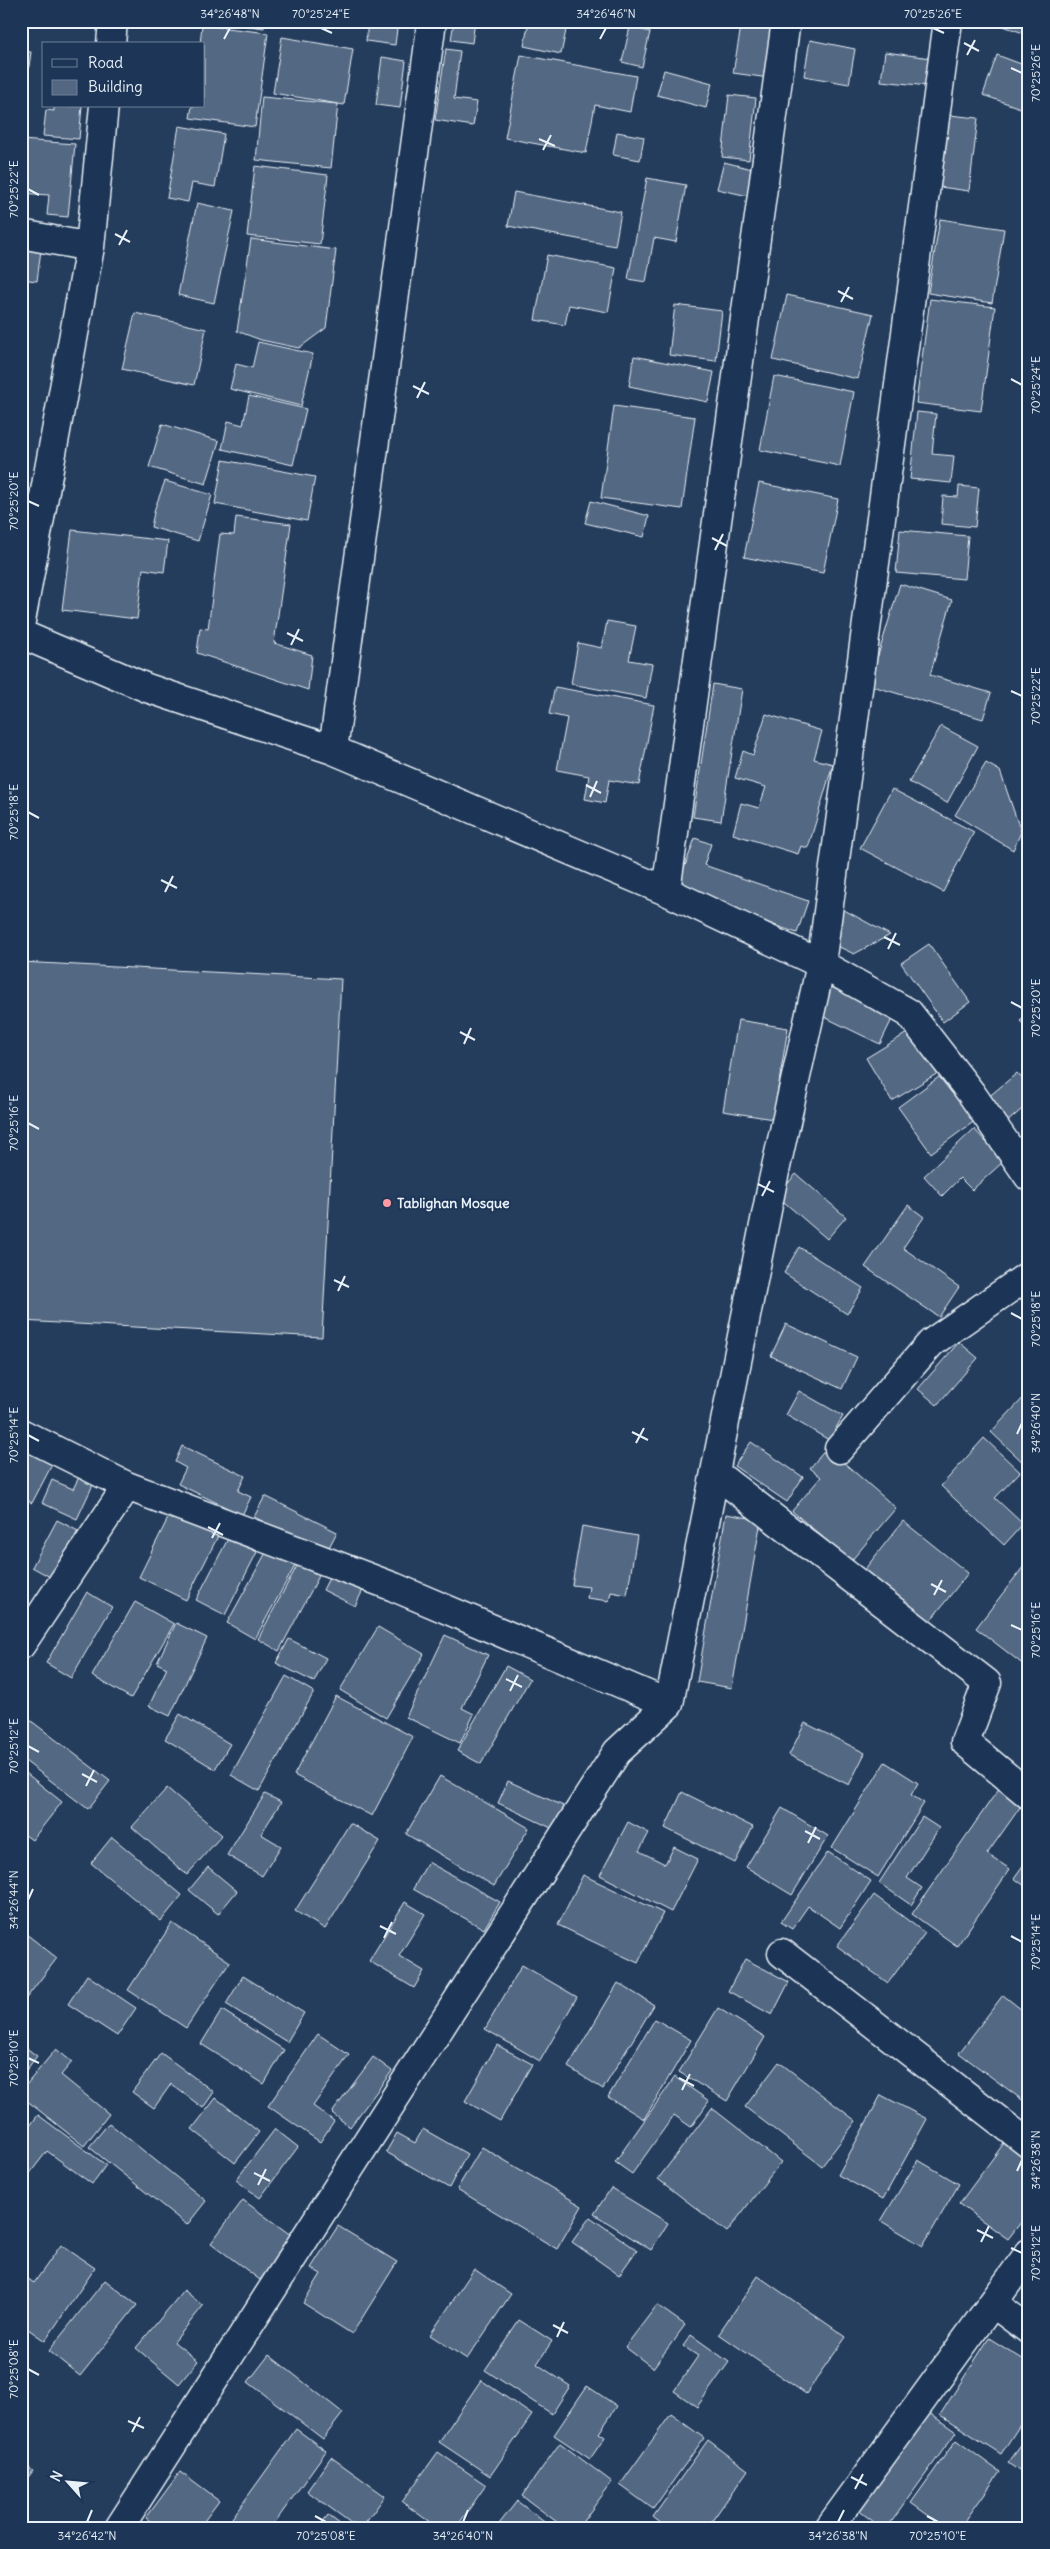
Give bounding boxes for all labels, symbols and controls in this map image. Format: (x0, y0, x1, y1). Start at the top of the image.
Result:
text: 34°26'48"N (200, 6, 260, 21)
text: 70°25'24"E (292, 6, 350, 21)
text: 34°26'46"N (576, 6, 636, 21)
text: 70°25'26"E (904, 6, 962, 21)
legend (42, 42, 205, 108)
text: 70°25'26"E (1028, 44, 1043, 102)
text: Road (88, 53, 123, 72)
text: Building (88, 77, 143, 96)
text: 70°25'22"E (6, 160, 21, 218)
text: 70°25'24"E (1028, 356, 1043, 414)
text: 70°25'20"E (6, 471, 21, 531)
text: 70°25'22"E (1028, 667, 1043, 725)
text: 70°25'18"E (6, 784, 21, 840)
text: 70°25'20"E (1028, 978, 1043, 1038)
text: 70°25'16"E (6, 1095, 21, 1151)
place label: Tablighan Mosque (397, 1194, 510, 1212)
marker: Tablighan Mosque (381, 1197, 393, 1209)
text: 70°25'18"E (1028, 1291, 1043, 1347)
text: 34°26'40"N (1028, 1393, 1043, 1453)
text: 70°25'14"E (6, 1407, 21, 1463)
text: 70°25'16"E (1028, 1602, 1043, 1658)
text: 70°25'12"E (6, 1718, 21, 1774)
text: 34°26'44"N (6, 1870, 21, 1930)
text: 70°25'14"E (1028, 1914, 1043, 1970)
text: 70°25'10"E (6, 2029, 21, 2087)
text: 34°26'38"N (1028, 2130, 1043, 2190)
text: 70°25'12"E (1028, 2225, 1043, 2281)
text: 70°25'08"E (6, 2339, 21, 2399)
north arrow (42, 2456, 92, 2506)
text: N (46, 2468, 67, 2484)
text: 34°26'42"N (57, 2528, 117, 2543)
text: 70°25'08"E (296, 2528, 356, 2543)
text: 34°26'40"N (433, 2528, 493, 2543)
text: 34°26'38"N (808, 2528, 868, 2543)
text: 70°25'10"E (909, 2528, 967, 2543)

